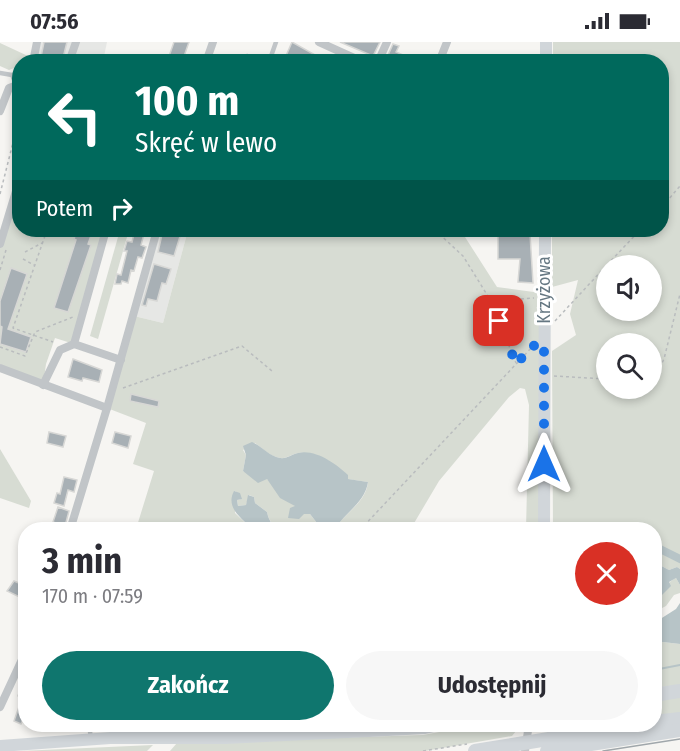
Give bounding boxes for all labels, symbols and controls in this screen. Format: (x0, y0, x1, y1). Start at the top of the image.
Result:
text: 07:56 (30, 8, 79, 35)
text: 100 m (135, 76, 239, 126)
icon: left (36, 78, 114, 156)
text: Skręć w lewo (135, 127, 277, 159)
icon: right (105, 192, 138, 225)
text: Potem (36, 195, 93, 222)
map controls (596, 255, 662, 399)
button: sound (596, 255, 662, 321)
street label: Krzyżowa (533, 256, 555, 324)
pin (473, 295, 524, 346)
icon: arrive (482, 304, 515, 337)
button: search (596, 333, 662, 399)
position arrow (512, 432, 576, 496)
text: 3 min (42, 539, 122, 583)
button: close (575, 542, 638, 605)
text: 170 m · 07:59 (42, 584, 143, 608)
button: Zakończ (42, 651, 334, 720)
button: Udostępnij (346, 651, 638, 720)

